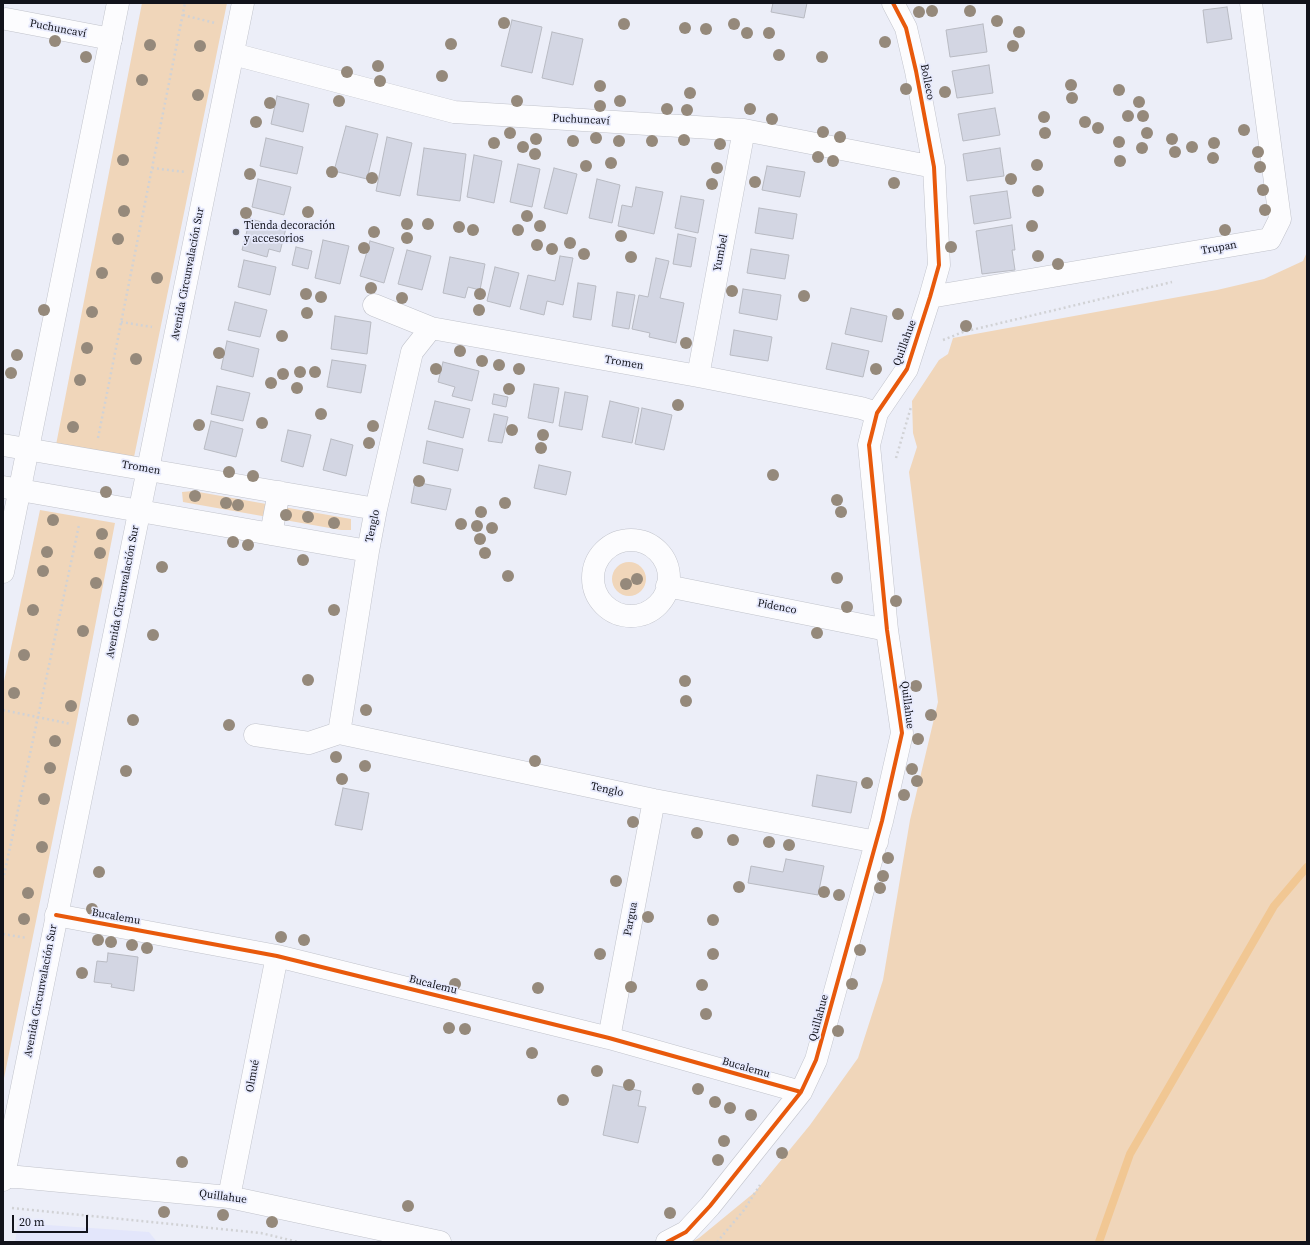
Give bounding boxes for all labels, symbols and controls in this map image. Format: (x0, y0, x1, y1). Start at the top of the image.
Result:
street label: Puchuncaví (29, 17, 87, 41)
street label: Bolleco (917, 63, 937, 101)
street label: Puchuncaví (552, 112, 610, 128)
street label: Avenida Circunvalación Sur (169, 207, 207, 341)
place label: Tienda decoración y accesorios (244, 219, 335, 245)
marker: Tienda decoración y accesorios (231, 227, 241, 237)
street label: Yumbel (711, 233, 731, 273)
street label: Trupan (1200, 238, 1238, 258)
street label: Quillahue (891, 318, 919, 368)
street label: Tromen (604, 353, 644, 373)
street label: Tromen (121, 458, 161, 478)
street label: Tenglo (363, 508, 383, 544)
street label: Avenida Circunvalación Sur (104, 525, 142, 659)
street label: Pidenco (756, 597, 798, 617)
street label: Quillahue (898, 680, 916, 730)
street label: Tenglo (589, 780, 625, 800)
street label: Pargua (621, 901, 641, 937)
street label: Bucalemu (91, 906, 141, 928)
street label: Avenida Circunvalación Sur (22, 924, 60, 1058)
street label: Bucalemu (408, 973, 458, 997)
street label: Quillahue (806, 993, 832, 1043)
street label: Bucalemu (721, 1055, 771, 1081)
street label: Olmué (243, 1059, 263, 1093)
street label: Quillahue (198, 1187, 248, 1207)
scale bar (14, 1207, 90, 1233)
text: 20 m (19, 1214, 45, 1230)

